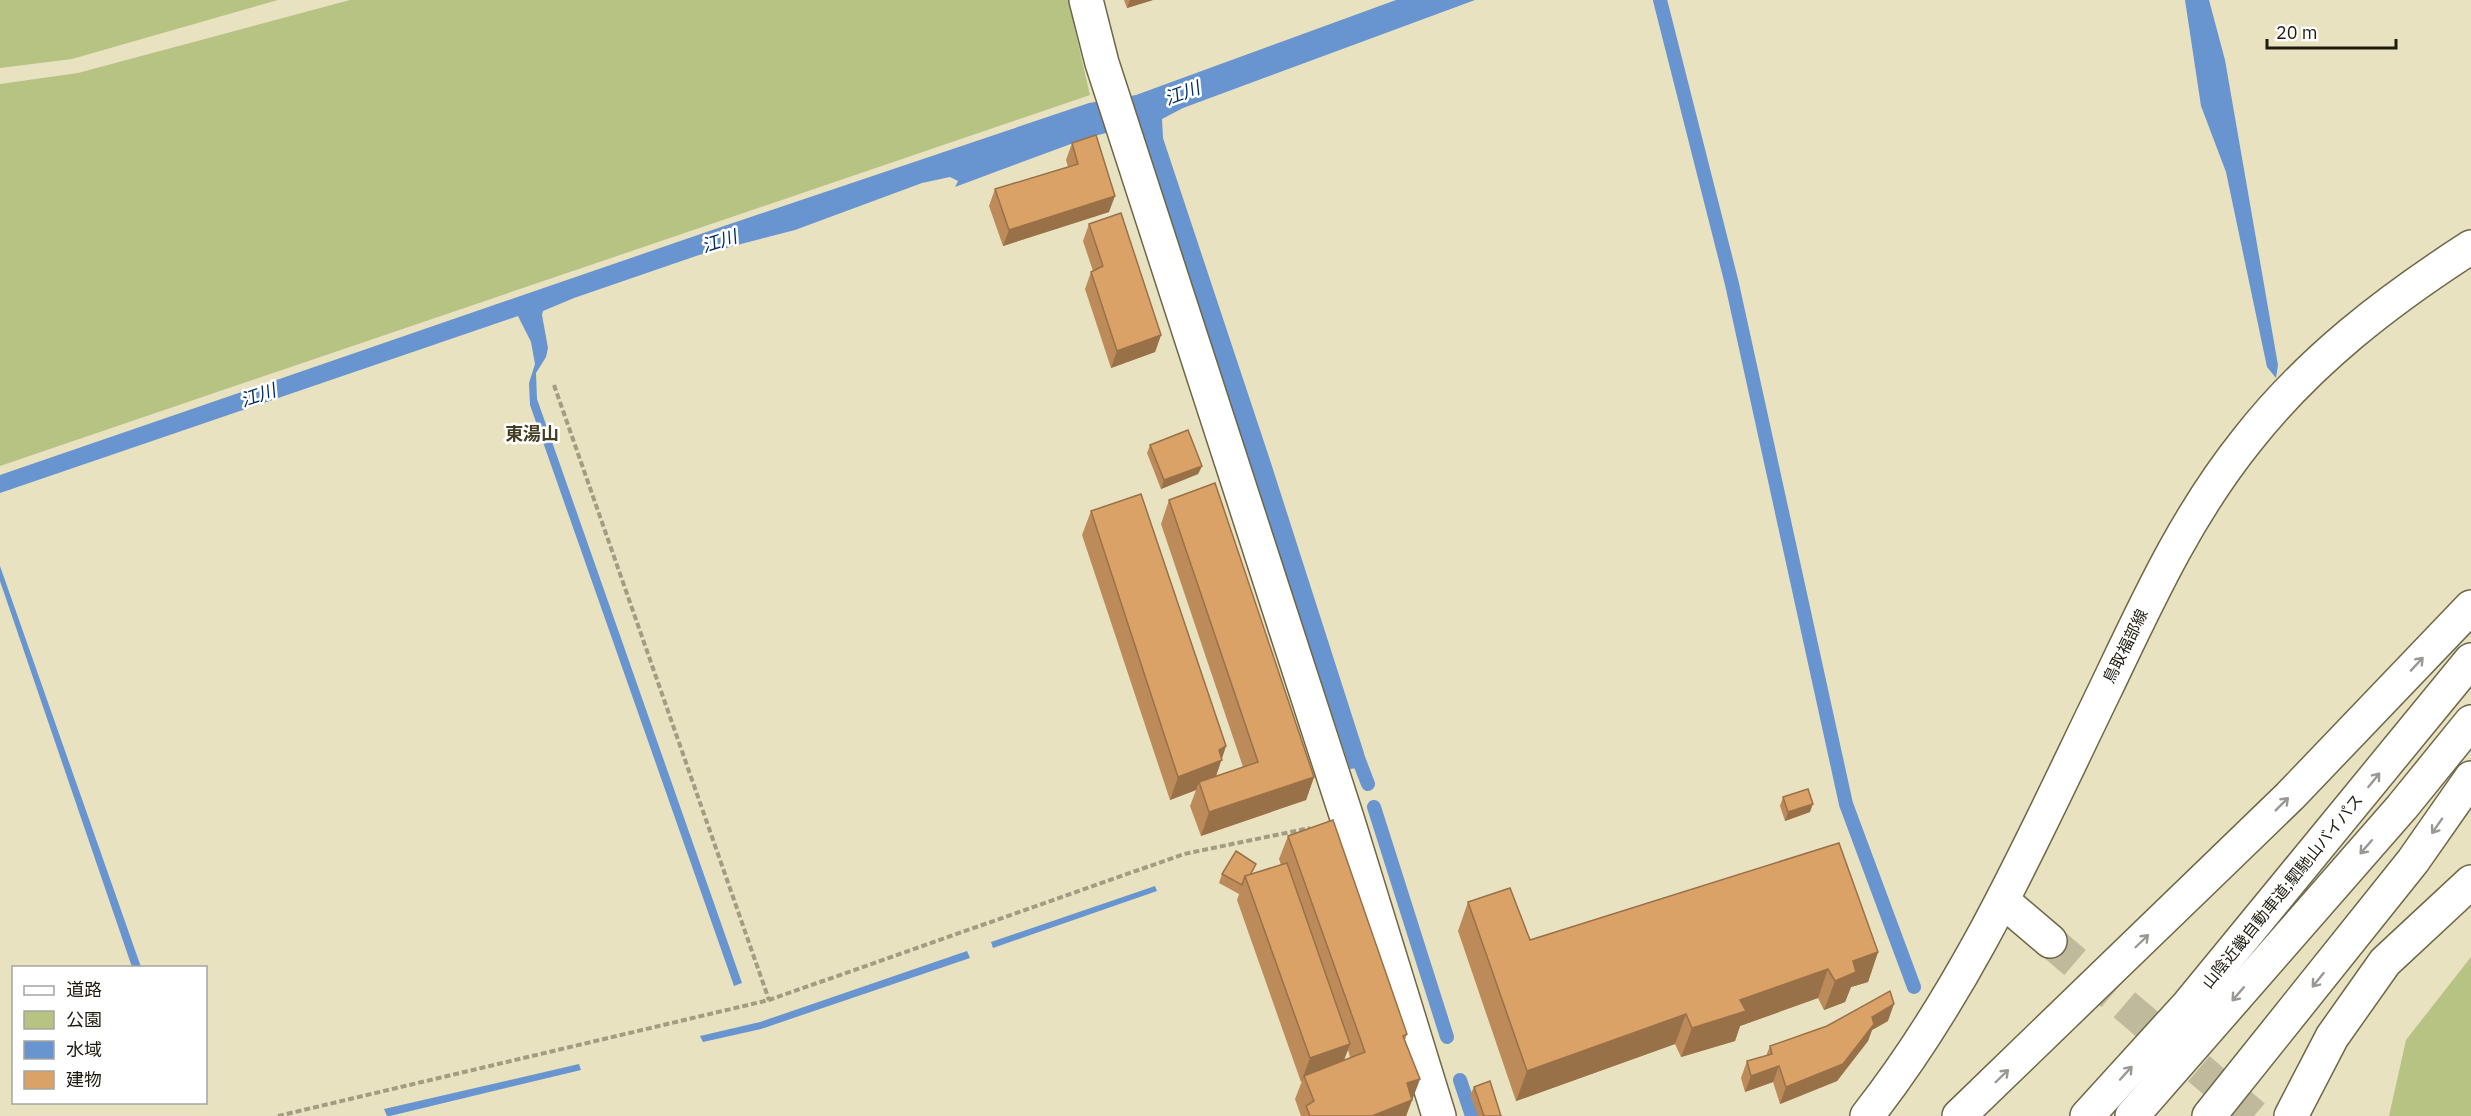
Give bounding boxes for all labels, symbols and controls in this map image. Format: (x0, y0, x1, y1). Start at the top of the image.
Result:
scale bar (2267, 12, 2396, 50)
text: 20 m (2276, 21, 2318, 44)
water label: 江川 (1161, 75, 1205, 110)
water label: 江川 (698, 224, 742, 257)
water label: 江川 (237, 378, 281, 412)
district label: 東湯山 (505, 422, 559, 445)
street label: 鳥取福部線 (2098, 606, 2152, 686)
one-way arrow (2410, 656, 2424, 671)
one-way arrow (2367, 772, 2380, 788)
street label: 山陰近畿自動車道;駟馳山バイパス (2197, 790, 2367, 992)
one-way arrow (2274, 797, 2289, 812)
one-way arrow (2431, 817, 2443, 834)
one-way arrow (2360, 839, 2374, 855)
one-way arrow (2135, 933, 2150, 948)
legend (12, 966, 207, 1104)
one-way arrow (2311, 972, 2324, 988)
text: 道路 (66, 978, 102, 1001)
one-way arrow (2231, 986, 2245, 1001)
text: 公園 (66, 1008, 102, 1031)
text: 水域 (66, 1038, 102, 1061)
one-way arrow (2119, 1066, 2133, 1081)
text: 建物 (66, 1068, 102, 1091)
one-way arrow (1994, 1068, 2009, 1083)

